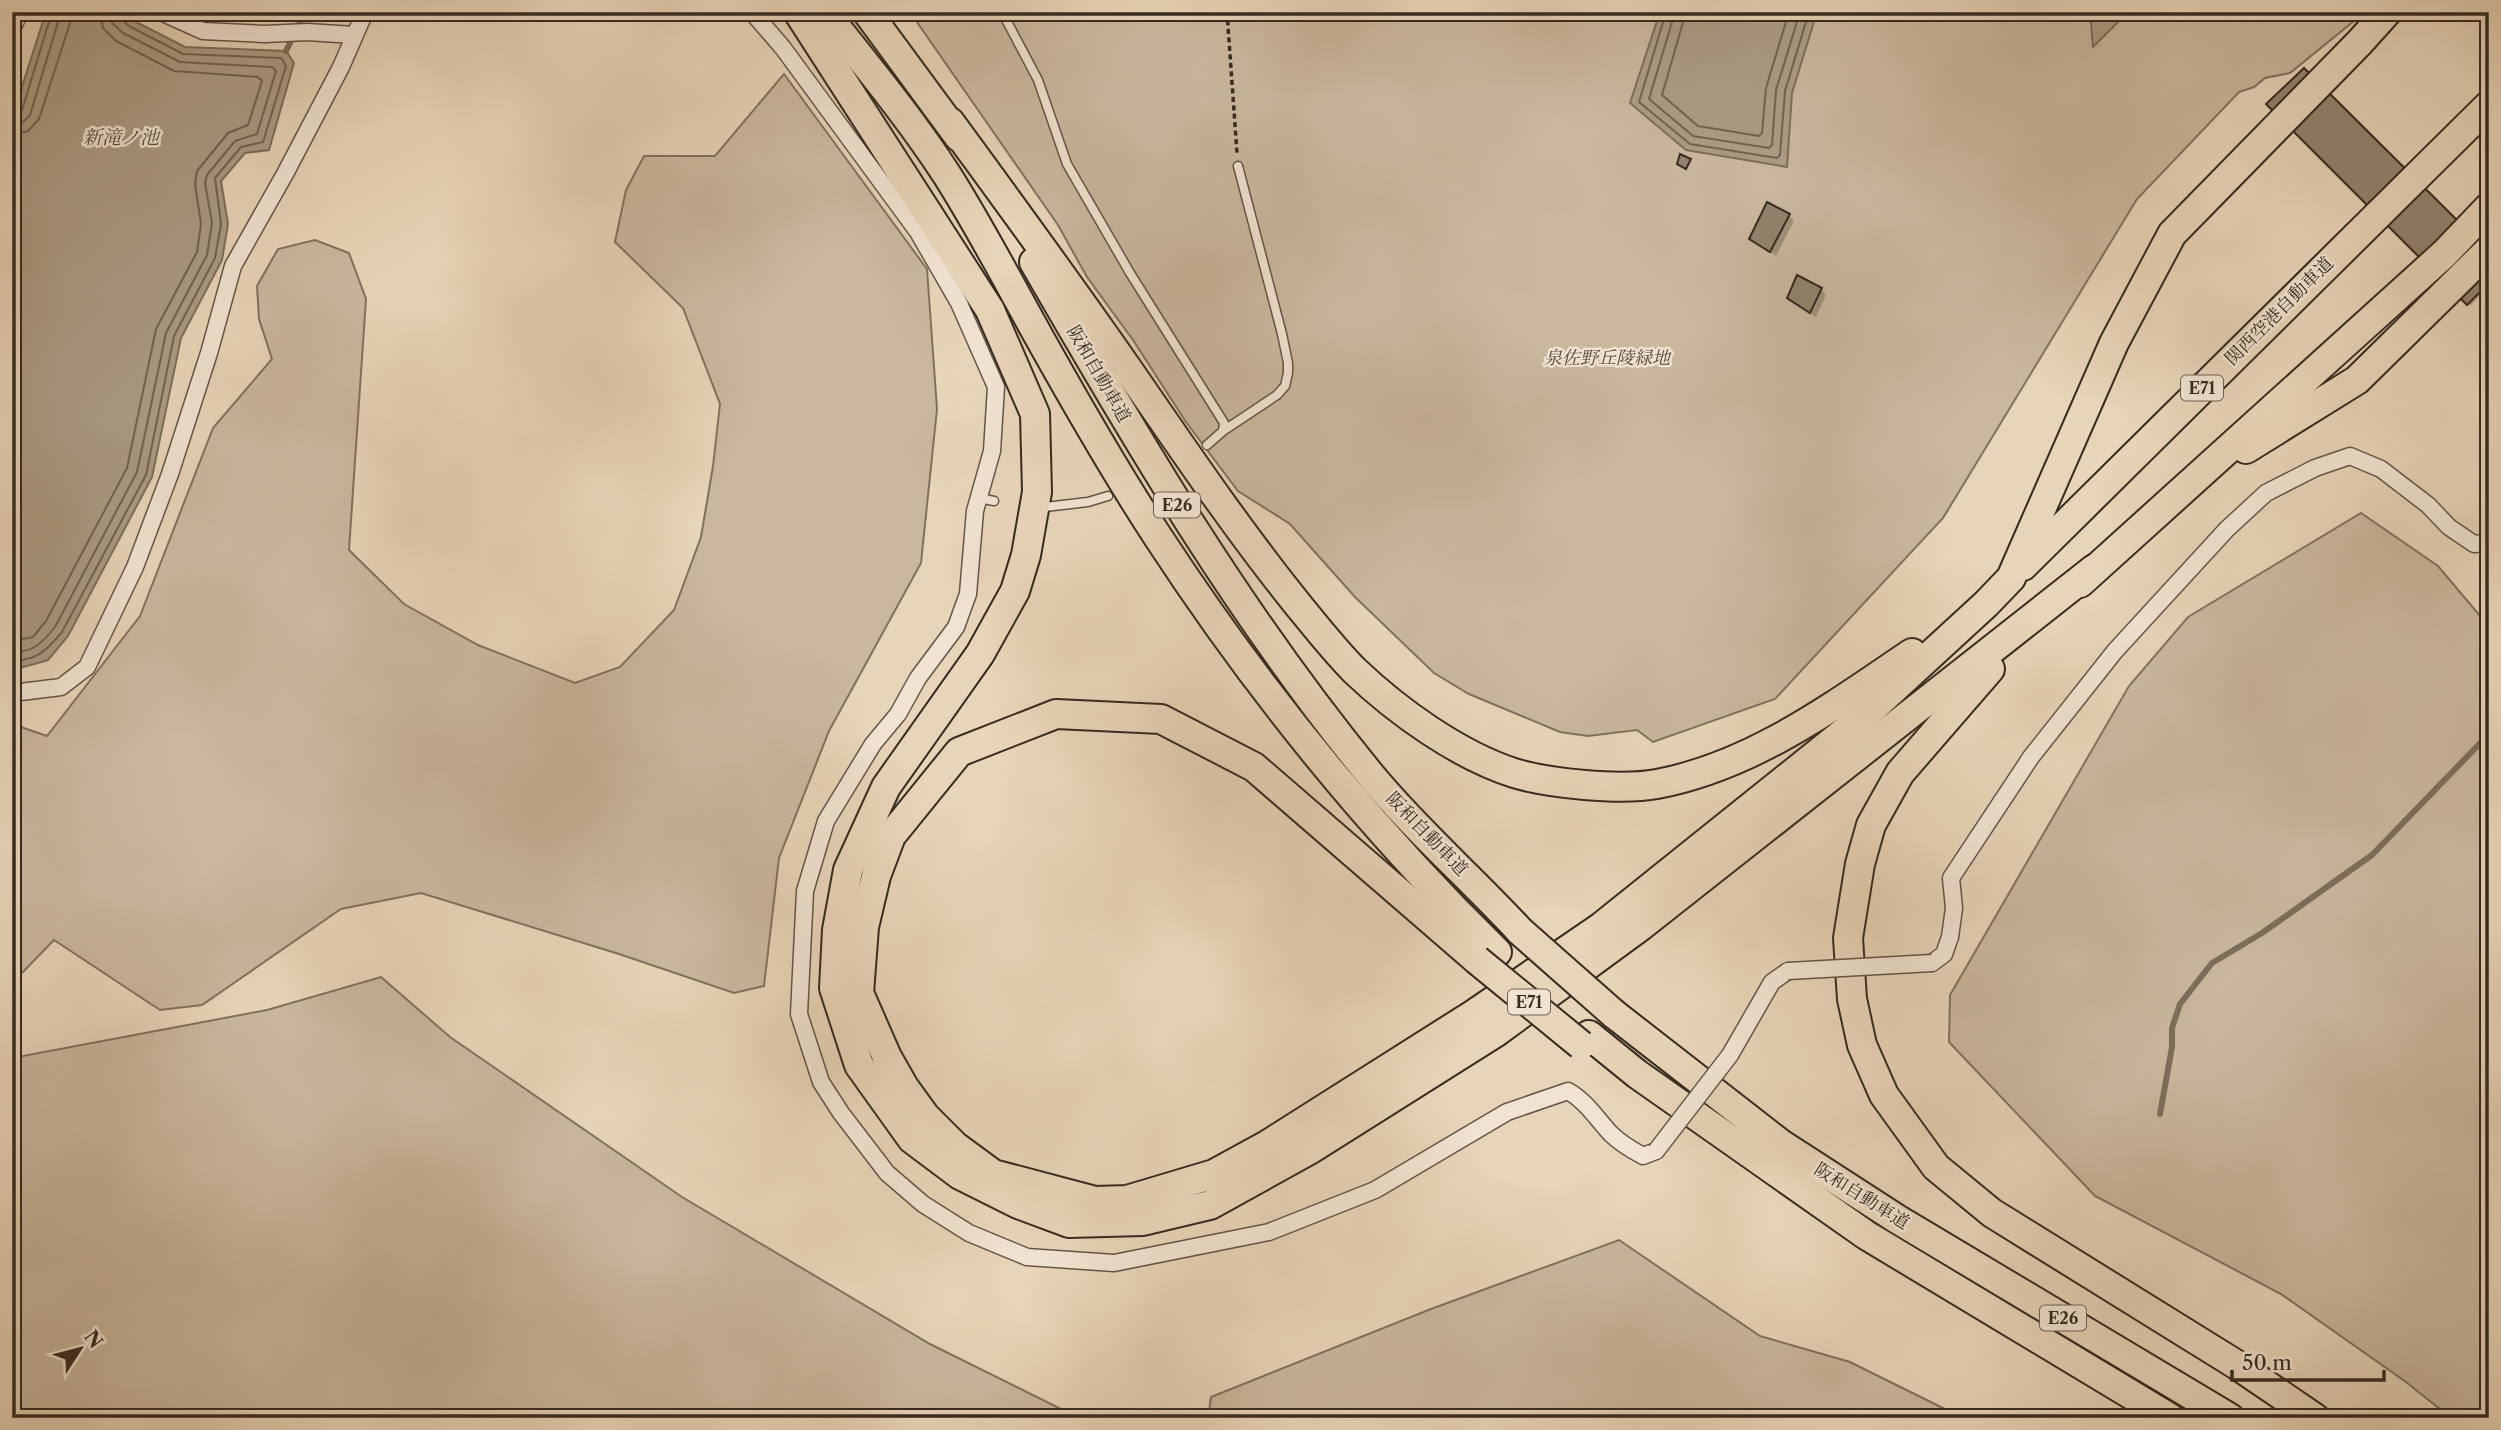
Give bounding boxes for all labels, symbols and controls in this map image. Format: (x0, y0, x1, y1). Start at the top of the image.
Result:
water label: 新滝ノ池 (83, 126, 161, 149)
street label: 関西空港自動車道 (2220, 252, 2338, 370)
street label: 阪和自動車道 (1062, 322, 1136, 426)
park label: 泉佐野丘陵緑地 (1544, 347, 1672, 369)
road number: E71 (2181, 376, 2223, 400)
road number: E26 (1154, 492, 1200, 518)
street label: 阪和自動車道 (1382, 788, 1472, 880)
road number: E71 (1508, 990, 1550, 1014)
street label: 阪和自動車道 (1810, 1158, 1914, 1234)
road number: E26 (2040, 1306, 2086, 1330)
north arrow (46, 1314, 116, 1384)
text: N (79, 1326, 108, 1353)
scale bar (2232, 1339, 2384, 1383)
text: 50 m (2242, 1350, 2292, 1375)

